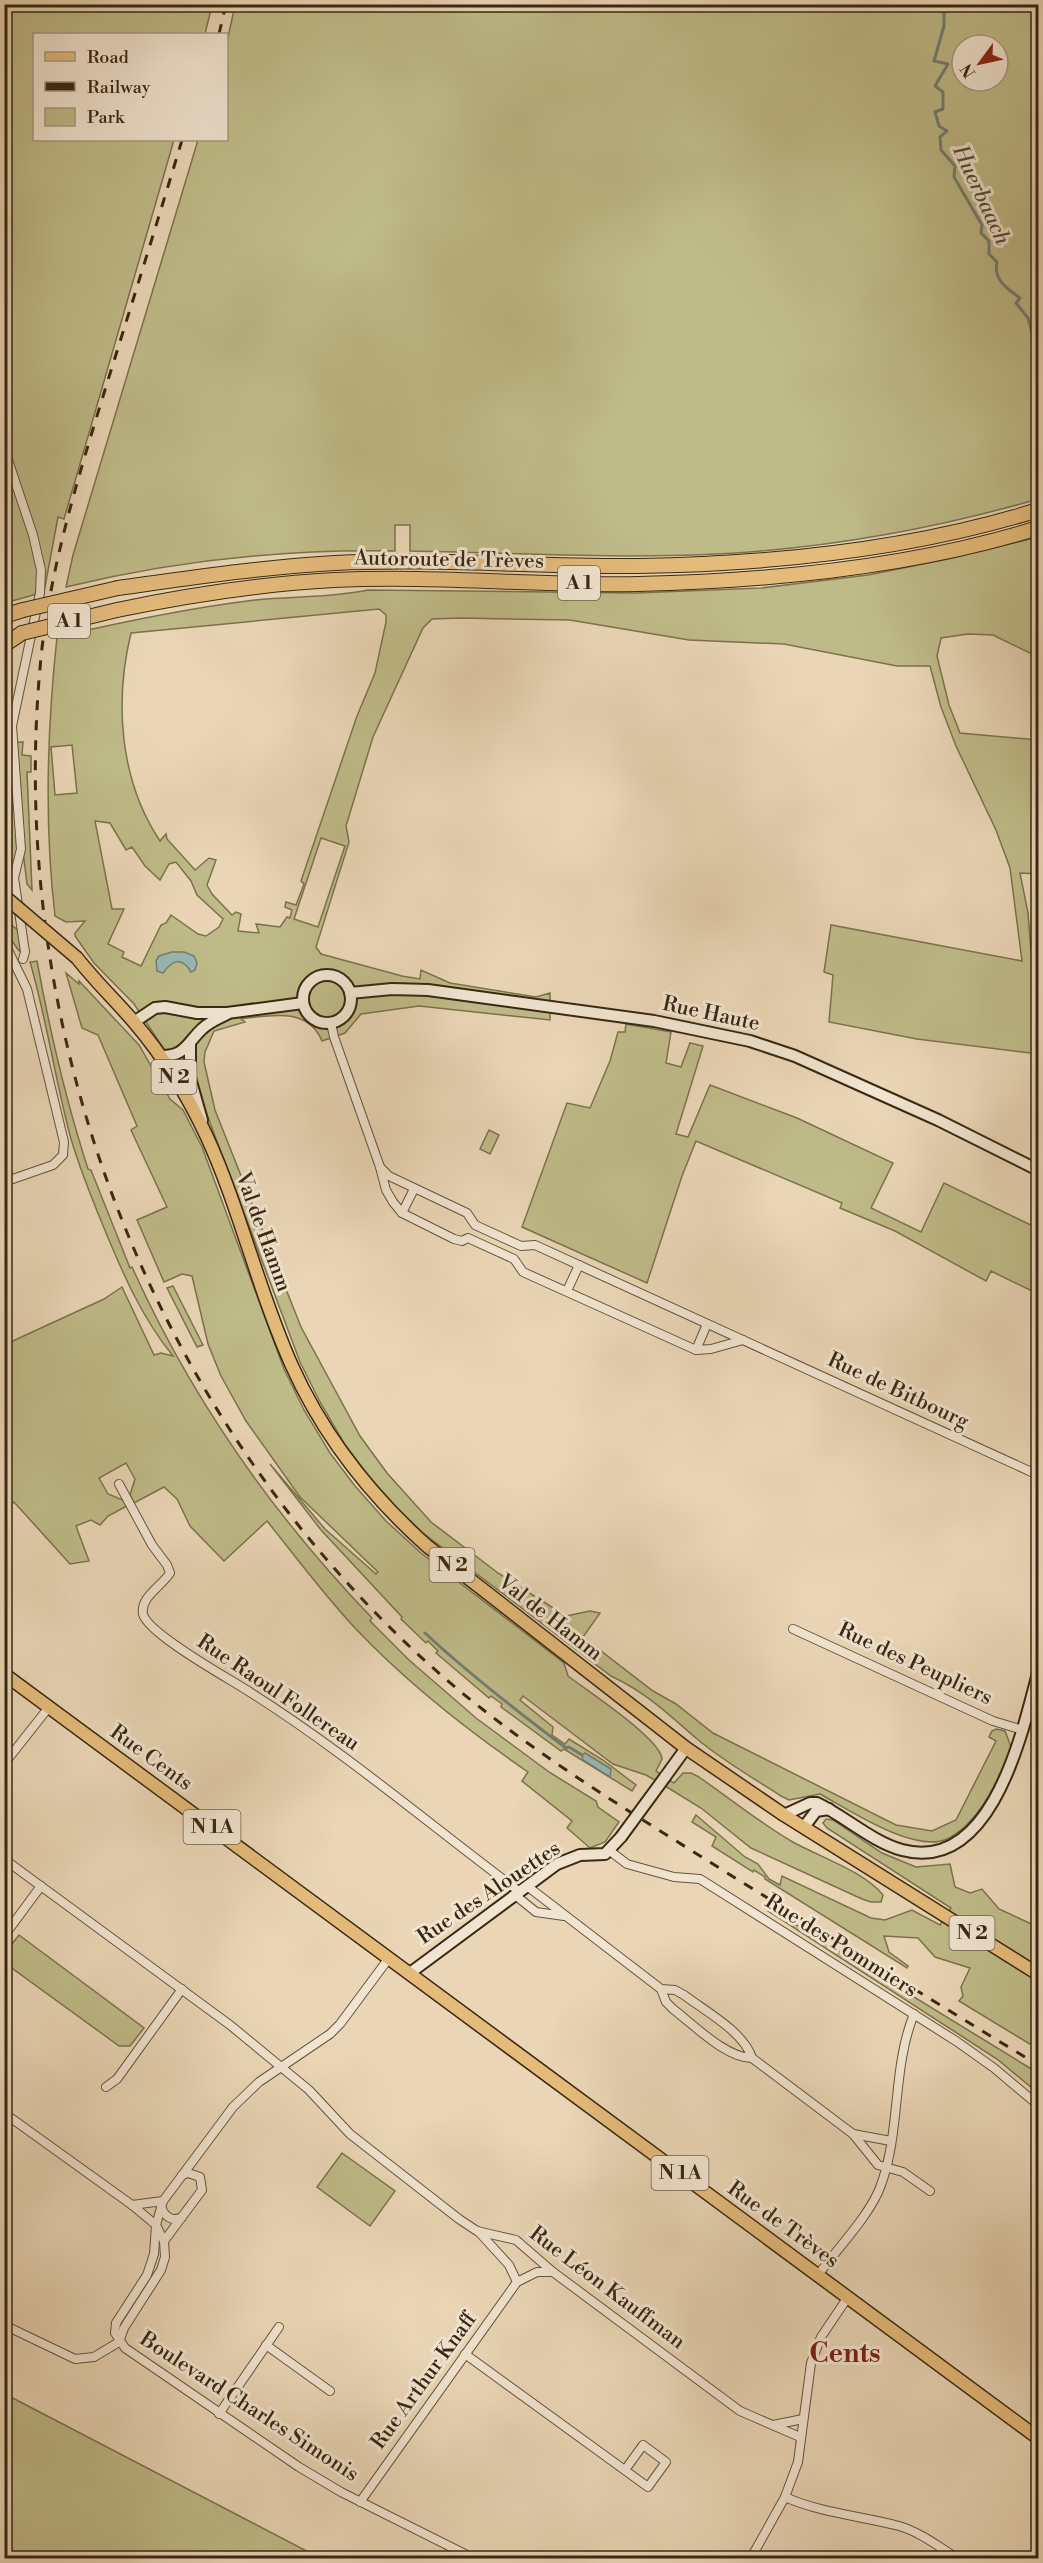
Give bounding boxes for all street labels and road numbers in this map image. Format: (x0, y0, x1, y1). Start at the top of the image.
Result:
street label: Autoroute de Trèves (353, 545, 544, 575)
road number: A 1 (558, 566, 600, 600)
road number: A 1 (48, 604, 90, 638)
street label: Rue Haute (660, 991, 762, 1037)
road number: N 2 (152, 1060, 196, 1094)
street label: Val de Hamm (229, 1168, 297, 1295)
street label: Rue de Bitbourg (823, 1347, 973, 1435)
road number: N 2 (430, 1548, 474, 1582)
street label: Val de Hamm (492, 1569, 607, 1667)
street label: Rue des Peupliers (834, 1617, 996, 1711)
street label: Rue Raoul Follereau (192, 1629, 364, 1757)
street label: Rue Cents (105, 1719, 197, 1797)
road number: N 1A (184, 1810, 240, 1844)
street label: Rue des Alouettes (413, 1836, 565, 1950)
street label: Rue des Pommiers (760, 1889, 922, 2003)
road number: N 2 (950, 1916, 994, 1950)
road number: N 1A (652, 2156, 708, 2190)
street label: Rue de Trèves (722, 2176, 844, 2274)
street label: Rue Léon Kauffman (524, 2221, 690, 2355)
street label: Rue Arthur Knaff (366, 2306, 483, 2455)
street label: Boulevard Charles Simonis (134, 2326, 363, 2488)

